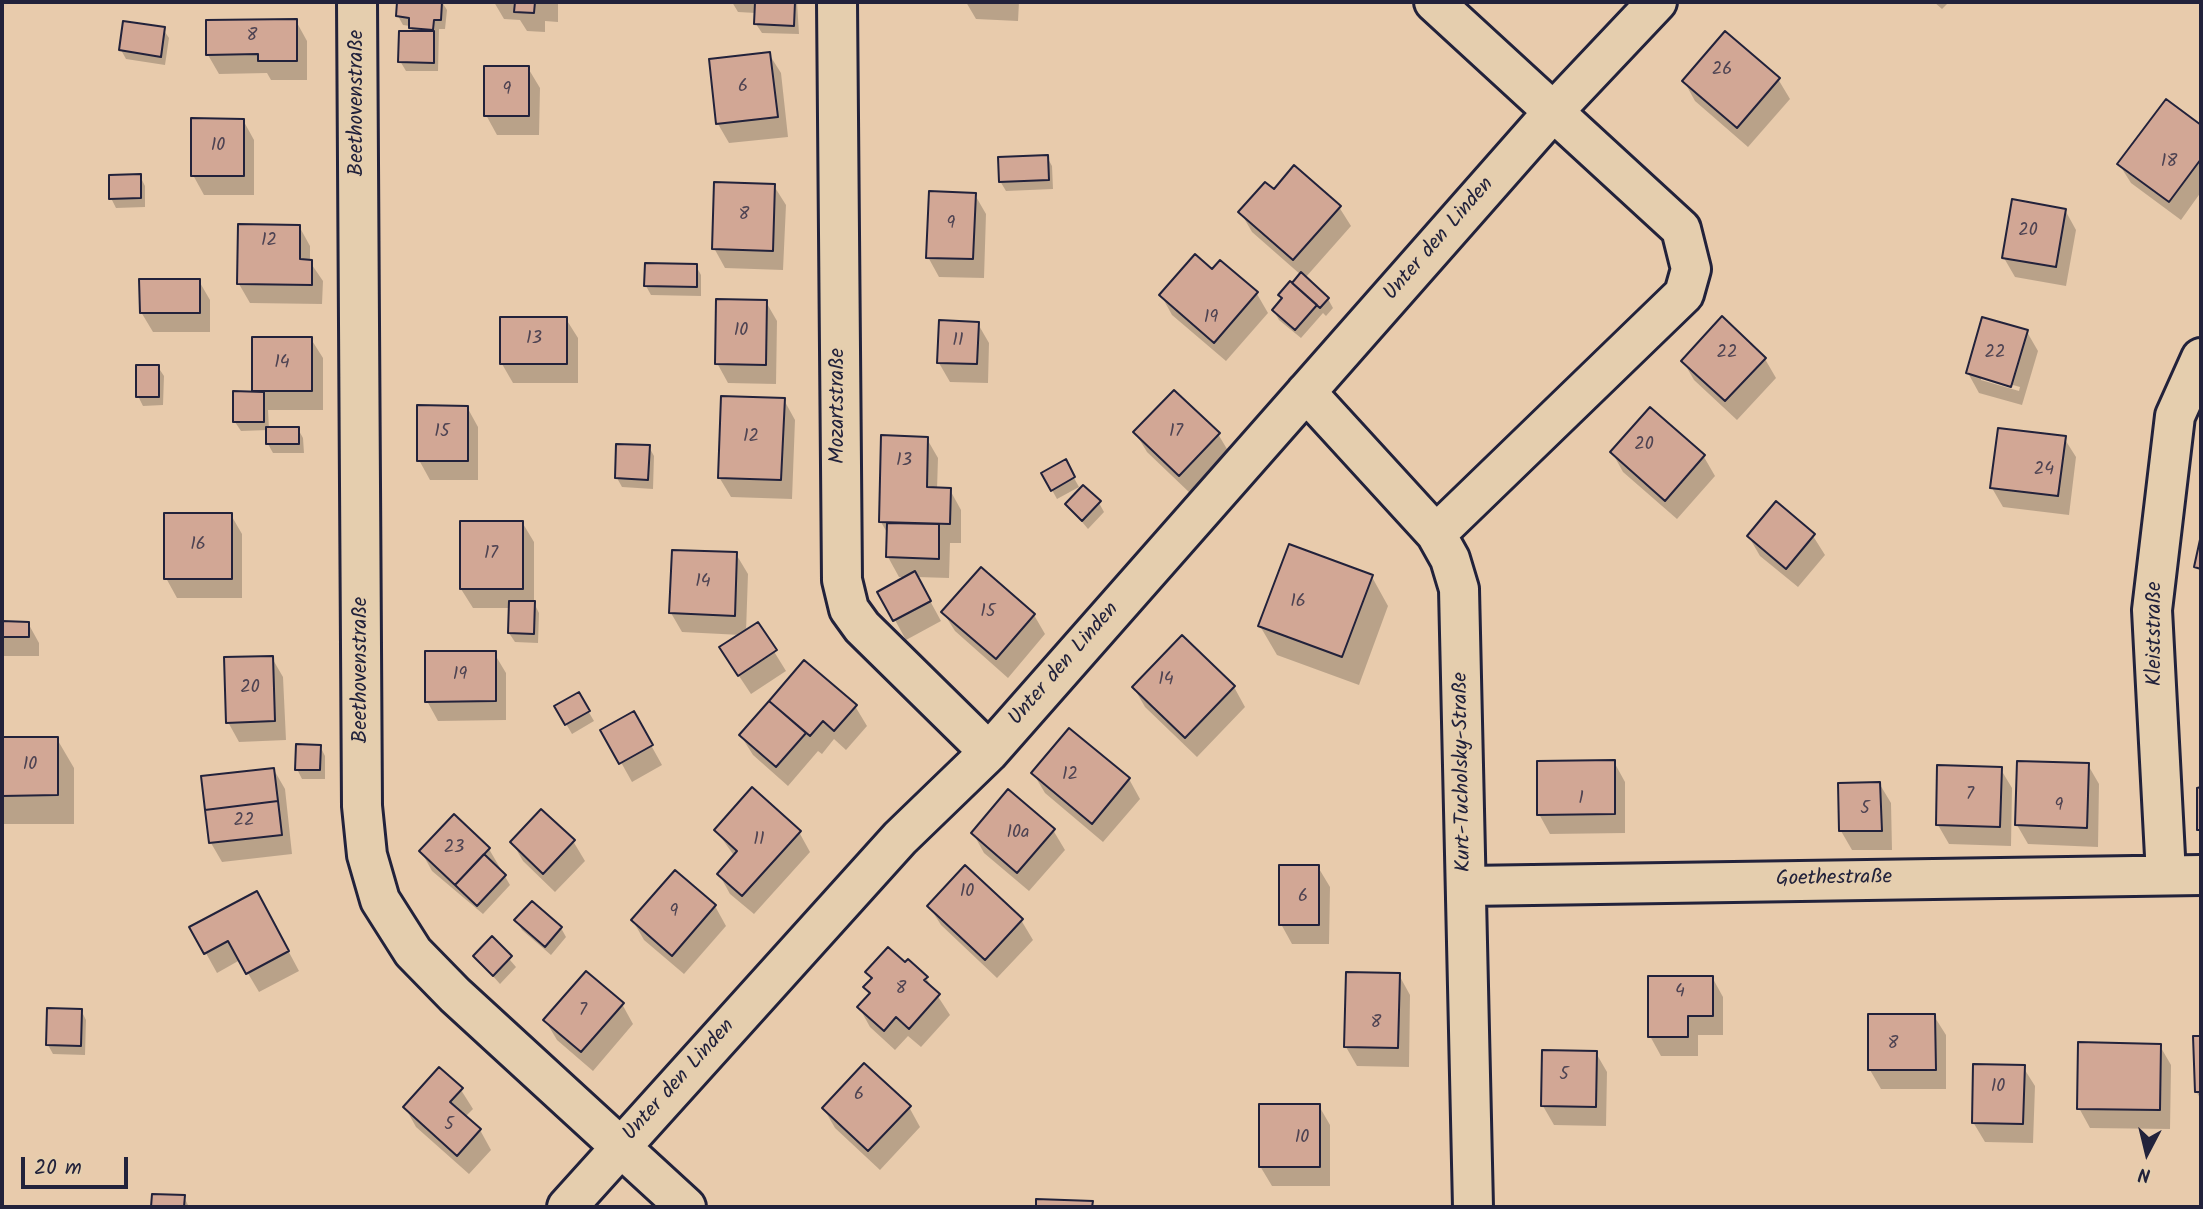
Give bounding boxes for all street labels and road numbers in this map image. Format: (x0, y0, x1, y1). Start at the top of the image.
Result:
street label: Beethovenstraße (345, 30, 371, 176)
street label: Unter den Linden (1380, 173, 1500, 307)
street label: Mozartstraße (826, 348, 852, 464)
street label: Kleiststraße (2143, 582, 2169, 686)
street label: Beethovenstraße (349, 597, 375, 743)
street label: Unter den Linden (1005, 598, 1125, 732)
street label: Kurt-Tucholsky-Straße (1450, 672, 1478, 872)
street label: Goethestraße (1776, 866, 1892, 894)
street label: Unter den Linden (619, 1015, 741, 1147)

